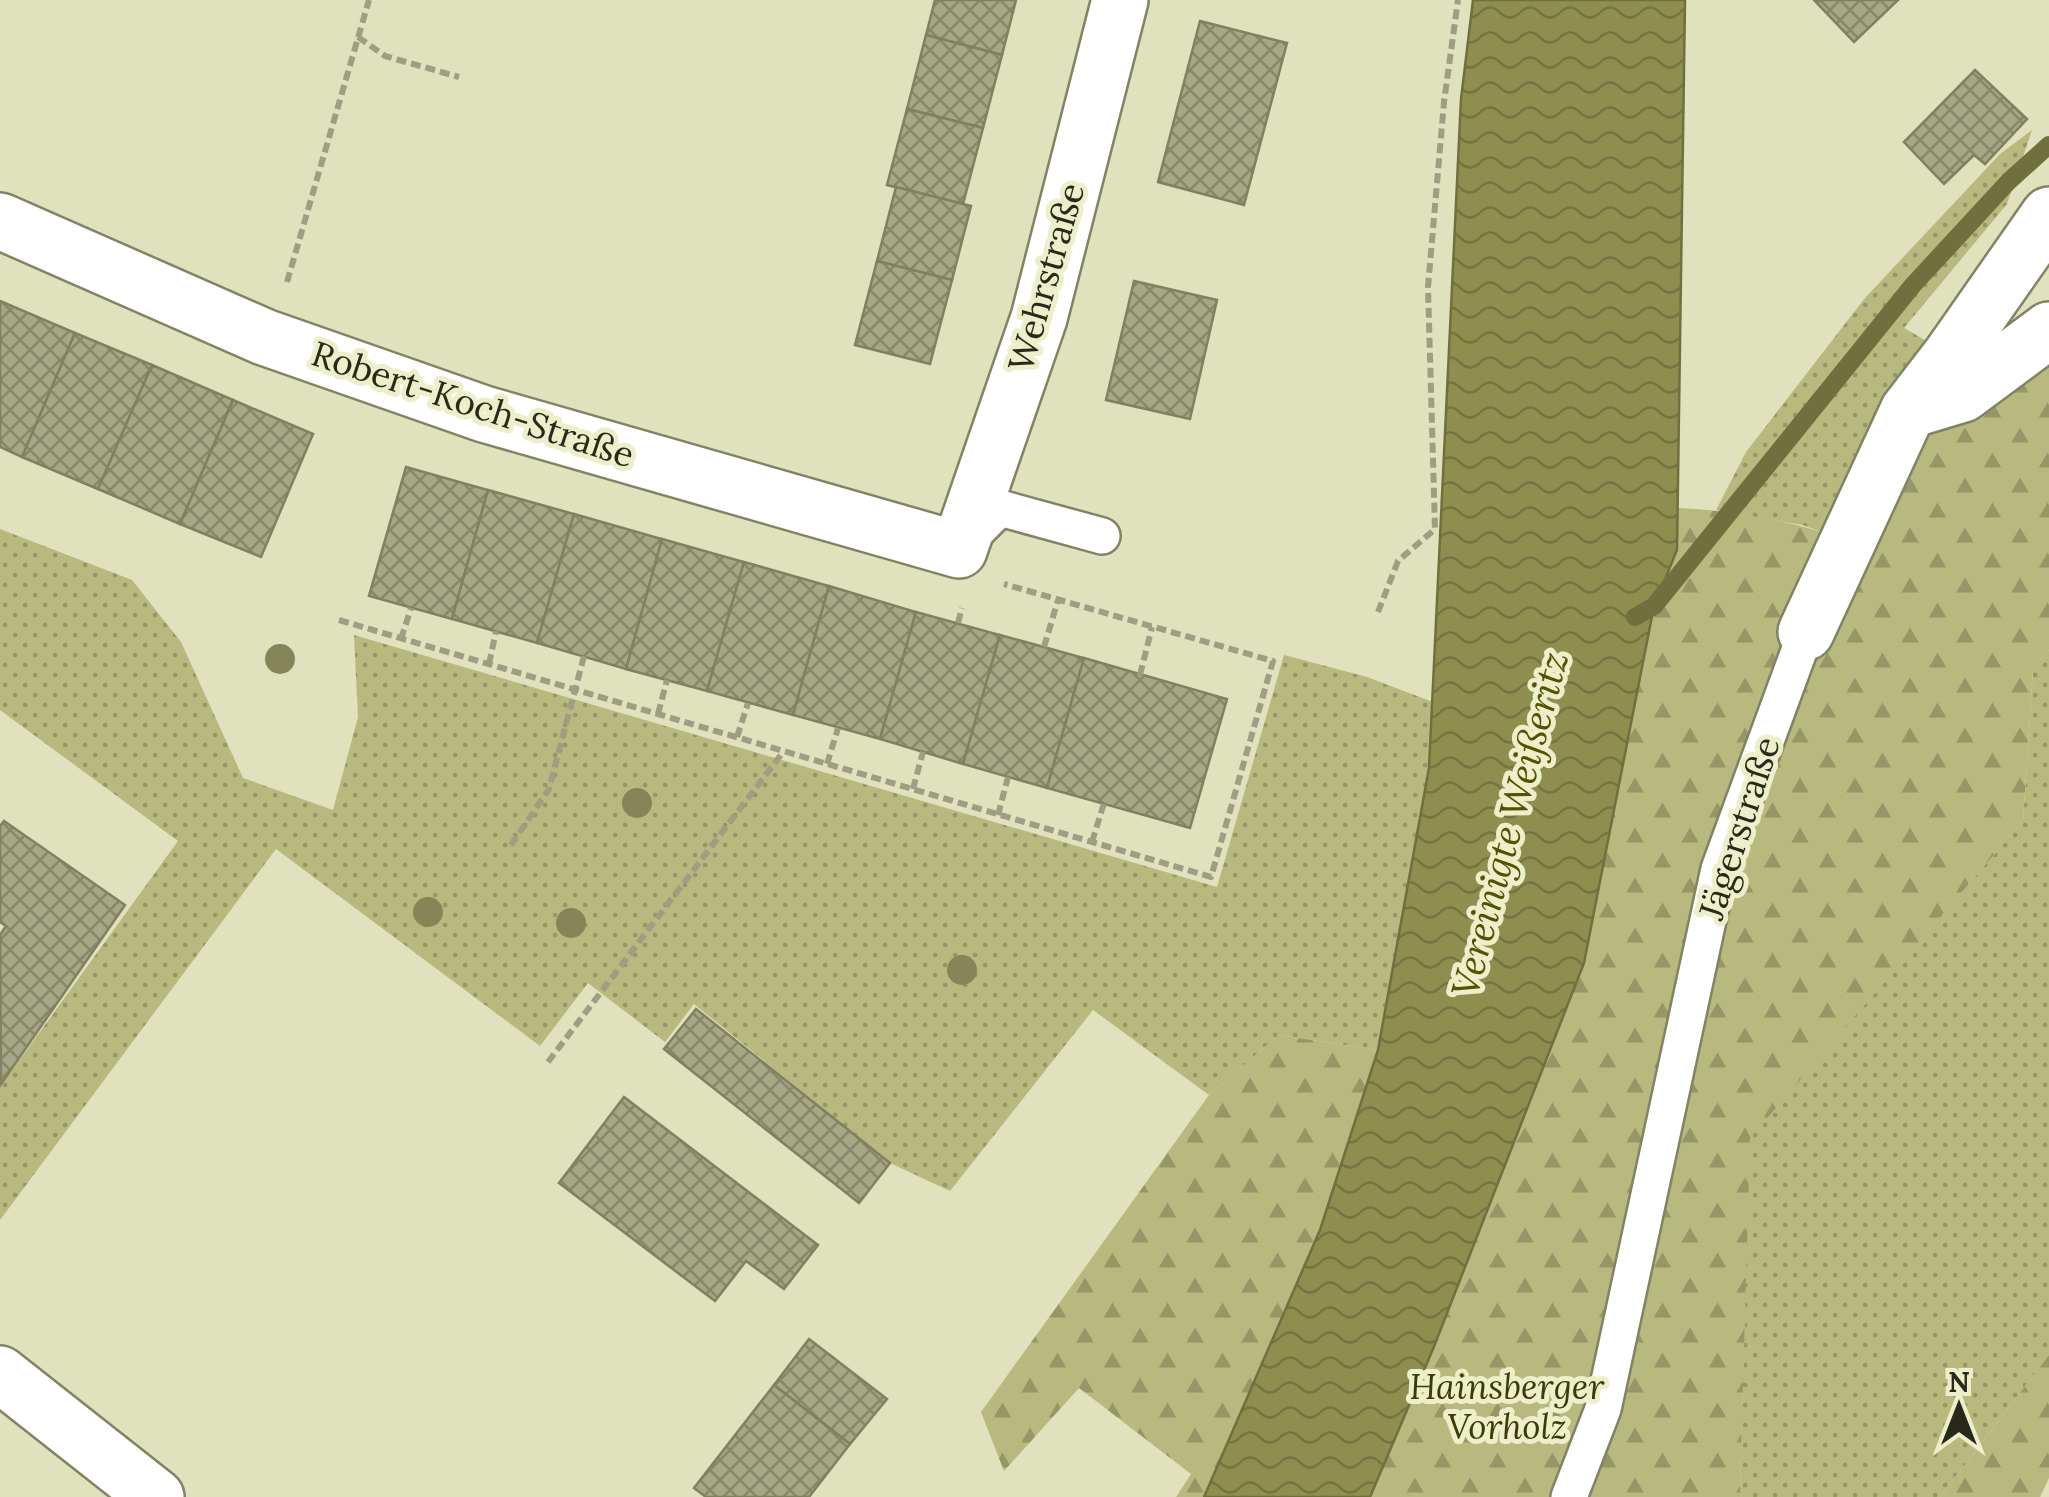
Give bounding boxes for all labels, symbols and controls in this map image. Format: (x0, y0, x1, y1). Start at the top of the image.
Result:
street label: Wehrstraße (998, 178, 1094, 376)
street label: Robert-Koch-Straße (306, 331, 640, 477)
water label: Vereinigte Weißeritz (1440, 646, 1579, 1002)
street label: Jägerstraße (1688, 731, 1790, 926)
north arrow (1909, 1357, 2009, 1457)
park label: Hainsberger Vorholz (1410, 1364, 1604, 1449)
text: N (1948, 1364, 1970, 1400)

